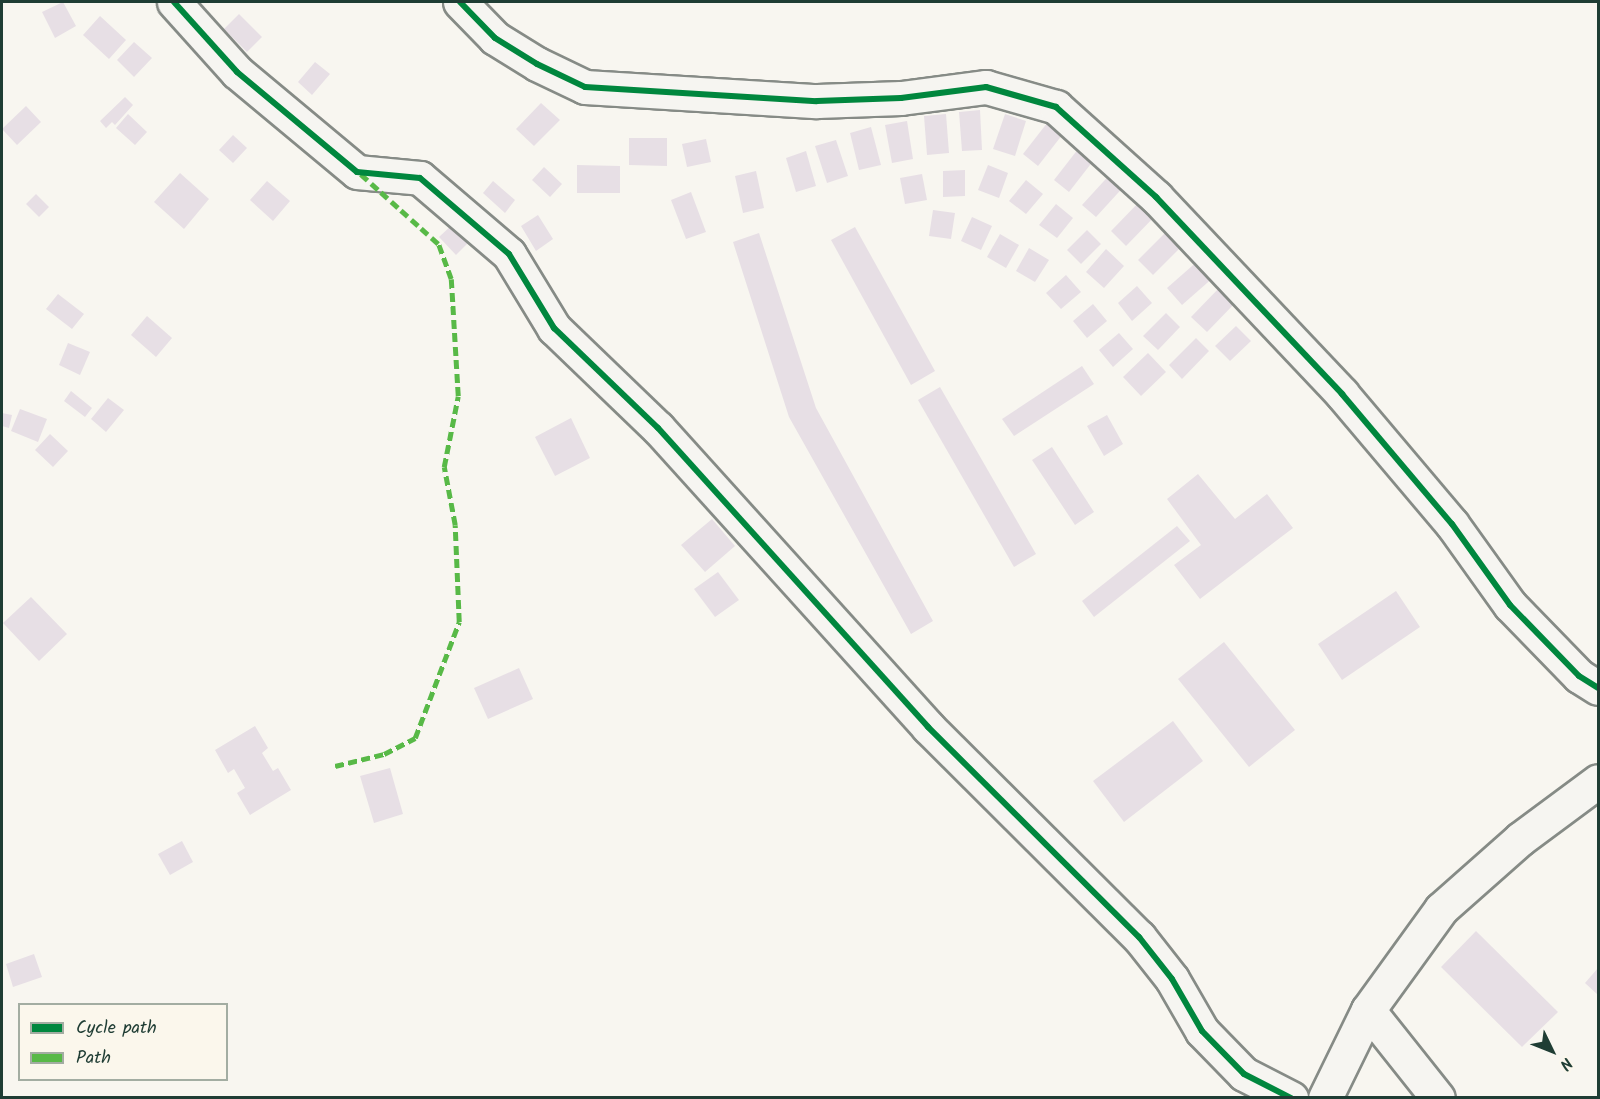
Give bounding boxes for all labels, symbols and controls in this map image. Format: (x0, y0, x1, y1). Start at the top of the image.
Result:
legend (18, 1003, 228, 1081)
text: Cycle path (76, 1014, 157, 1043)
north arrow (1522, 1021, 1582, 1081)
text: Path (76, 1044, 111, 1073)
text: N (1553, 1051, 1578, 1076)

